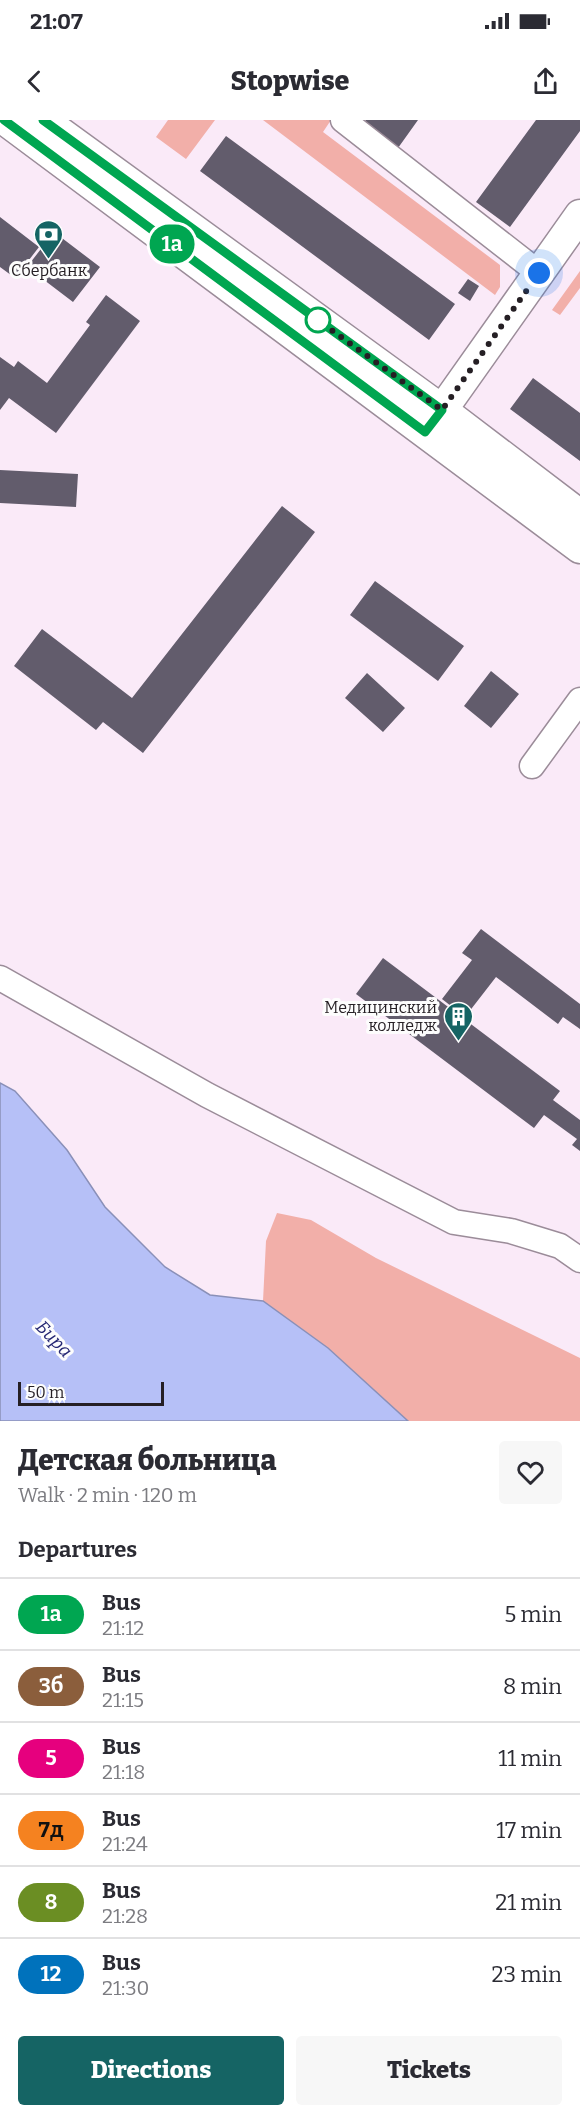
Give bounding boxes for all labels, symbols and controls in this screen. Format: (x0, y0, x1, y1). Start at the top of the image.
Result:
text: 21:07 (30, 8, 83, 35)
icon: back (18, 65, 51, 98)
text: Stopwise (231, 65, 349, 97)
icon: share (529, 65, 562, 98)
bank icon: Сбербанк (33, 218, 65, 260)
line badge: 1а (145, 224, 199, 264)
text: 1а (162, 231, 182, 257)
your location (524, 258, 554, 288)
place label: Сбербанк (11, 261, 88, 280)
unlabelled marker (305, 307, 331, 333)
place label: Медицинский колледж (324, 998, 437, 1035)
building icon: Медицинский колледж (442, 1000, 474, 1042)
water label: Бира (31, 1316, 77, 1362)
scale bar (18, 1379, 164, 1406)
text: 50 m (27, 1383, 64, 1402)
button: heart (499, 1441, 562, 1504)
text: Детская больница (18, 1444, 276, 1477)
text: Walk · 2 min · 120 m (18, 1483, 197, 1507)
text: Departures (18, 1536, 137, 1563)
text: Bus (102, 1589, 141, 1616)
text: 1а (41, 1601, 61, 1627)
text: 5 min (504, 1601, 562, 1628)
text: 21:12 (102, 1616, 144, 1640)
text: Bus (102, 1661, 141, 1688)
text: 3б (39, 1673, 63, 1699)
text: 8 min (503, 1673, 562, 1700)
text: 21:15 (102, 1688, 144, 1712)
text: Bus (102, 1733, 141, 1760)
text: 5 (45, 1745, 57, 1771)
text: 11 min (498, 1745, 562, 1772)
text: 21:18 (102, 1760, 145, 1784)
text: Bus (102, 1805, 141, 1832)
text: 7д (39, 1817, 63, 1843)
text: 17 min (496, 1817, 562, 1844)
text: 21:24 (102, 1832, 148, 1856)
text: Bus (102, 1877, 141, 1904)
text: 8 (45, 1889, 57, 1915)
text: 21 min (495, 1889, 562, 1916)
text: 21:28 (102, 1904, 148, 1928)
text: Bus (102, 1949, 141, 1976)
text: 12 (41, 1961, 61, 1987)
text: 23 min (492, 1961, 562, 1988)
text: 21:30 (102, 1976, 149, 2000)
button: Directions (18, 2036, 284, 2105)
button: Tickets (296, 2036, 562, 2105)

